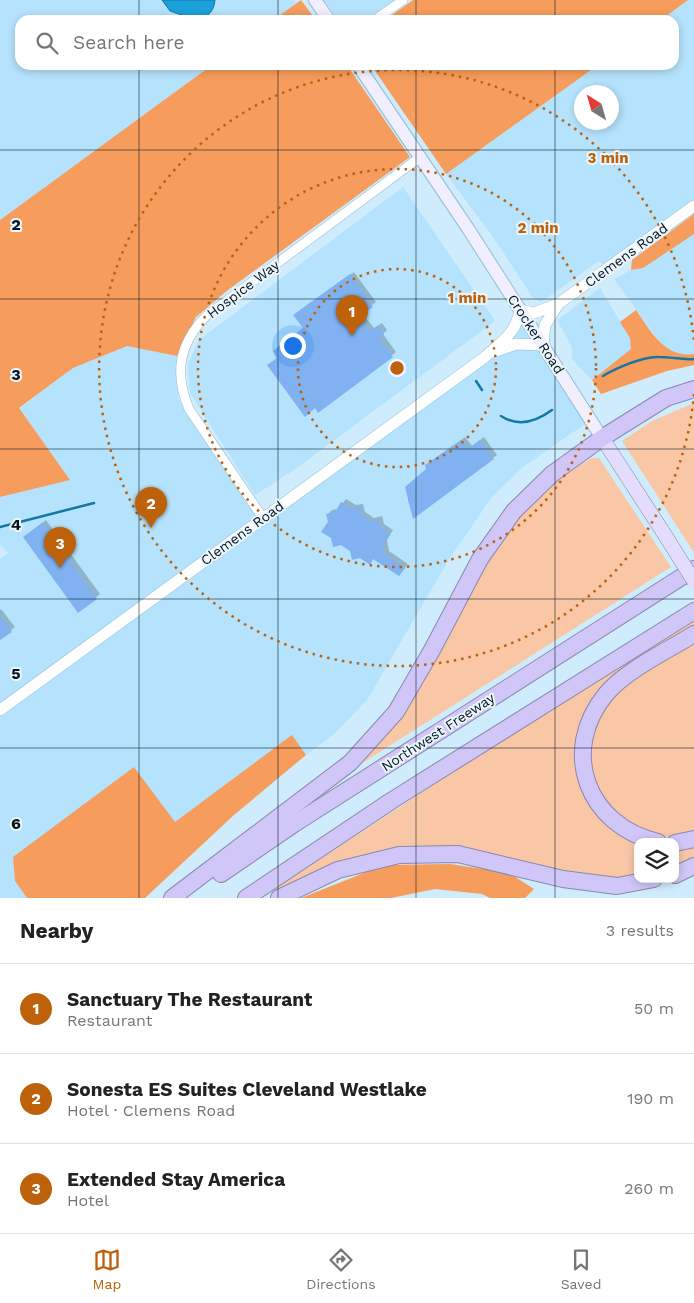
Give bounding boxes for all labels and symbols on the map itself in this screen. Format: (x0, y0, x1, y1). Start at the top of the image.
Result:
north arrow (574, 85, 619, 130)
text: 3 min (588, 149, 628, 167)
text: 2 (11, 215, 21, 234)
text: 2 min (517, 219, 559, 237)
street label: Clemens Road (581, 220, 671, 290)
street label: Hospice Way (204, 256, 283, 321)
text: 1 min (448, 289, 486, 307)
street label: Crocker Road (504, 291, 568, 377)
pin: 1 (336, 295, 368, 336)
your location (280, 333, 306, 359)
centre of rings (388, 359, 406, 377)
text: 3 (11, 365, 21, 384)
pin: 2 (135, 487, 167, 528)
street label: Clemens Road (197, 498, 287, 568)
text: 4 (11, 515, 21, 534)
pin: 3 (44, 527, 76, 568)
text: 5 (11, 664, 21, 683)
street label: Northwest Freeway (378, 689, 498, 775)
text: 6 (11, 814, 21, 833)

